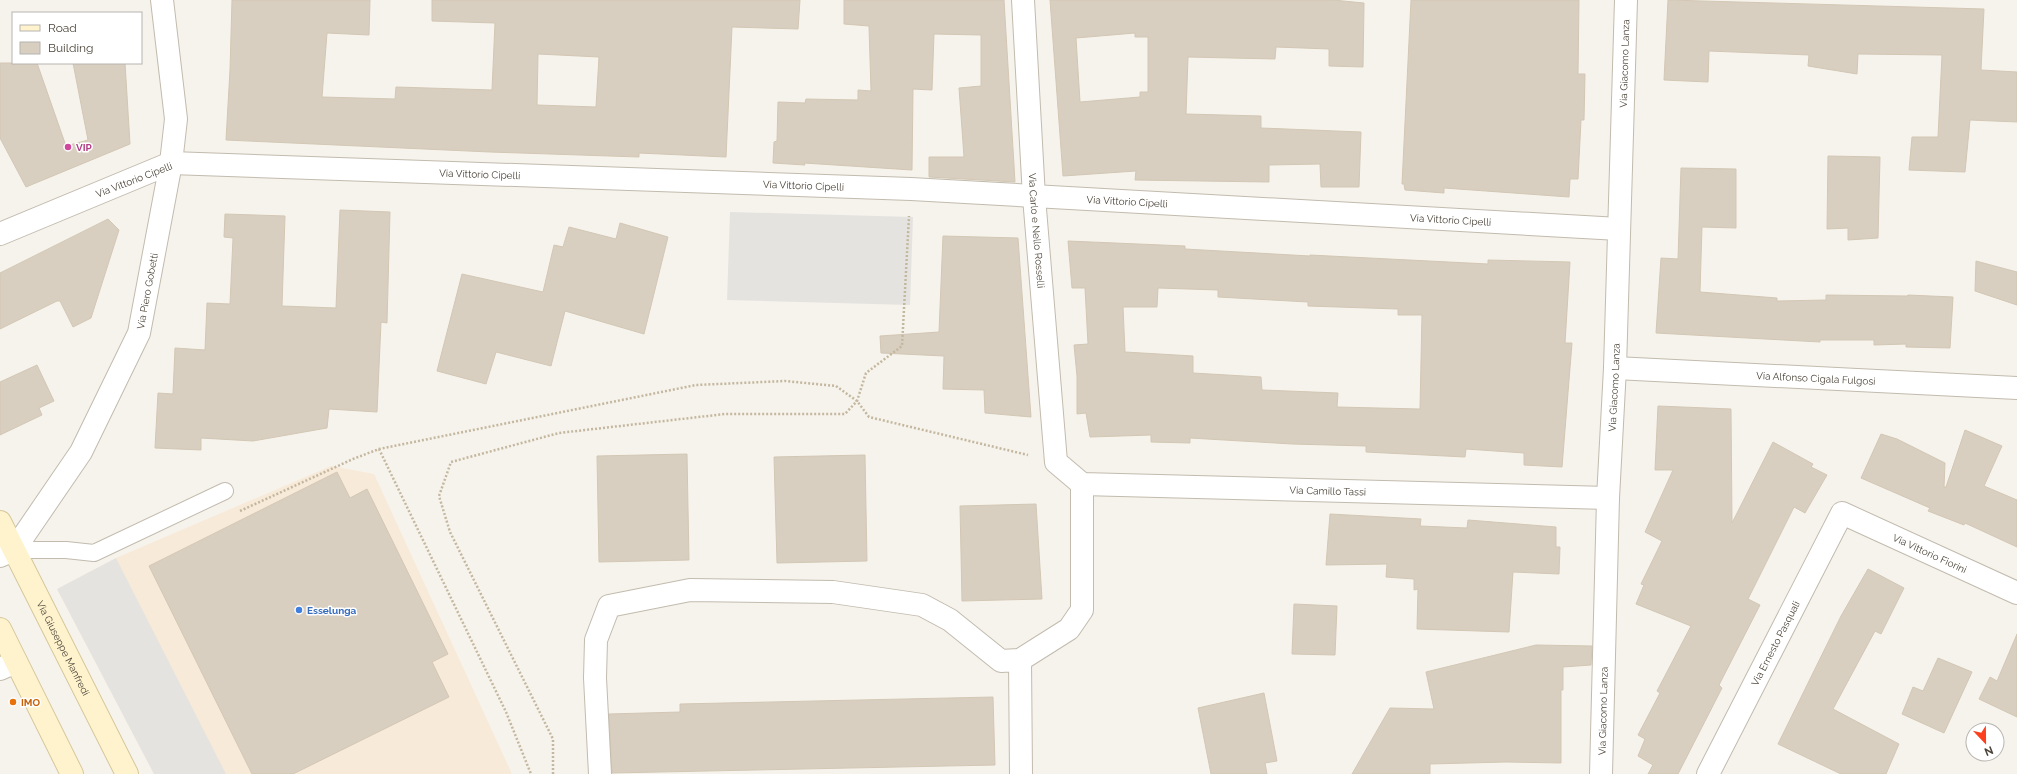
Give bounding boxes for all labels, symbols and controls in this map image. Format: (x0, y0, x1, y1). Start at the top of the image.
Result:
legend (12, 12, 142, 64)
street label: Via Giacomo Lanza (1617, 19, 1631, 108)
text: Road (48, 21, 77, 35)
text: Building (48, 41, 94, 55)
marker: VIP (63, 142, 73, 152)
place label: VIP (76, 142, 93, 153)
street label: Via Vittorio Cipelli (94, 160, 174, 200)
street label: Via Vittorio Cipelli (439, 167, 520, 181)
street label: Via Carlo e Nello Rosselli (1027, 173, 1047, 289)
street label: Via Vittorio Cipelli (763, 178, 844, 192)
street label: Via Vittorio Cipelli (1086, 193, 1168, 209)
street label: Via Vittorio Cipelli (1410, 212, 1491, 227)
street label: Via Piero Gobetti (134, 252, 159, 330)
street label: Via Giacomo Lanza (1606, 343, 1621, 432)
street label: Via Alfonso Cigala Fulgosi (1756, 370, 1876, 386)
street label: Via Camillo Tassi (1289, 484, 1366, 497)
street label: Via Vittorio Fiorini (1891, 531, 1969, 575)
street label: Via Giuseppe Manfredi (35, 599, 92, 697)
street label: Via Ernesto Pasquali (1749, 599, 1801, 687)
marker: Esselunga (294, 605, 304, 615)
place label: Esselunga (307, 605, 357, 616)
street label: Via Giacomo Lanza (1596, 667, 1609, 755)
marker: IMO (8, 697, 18, 707)
place label: IMO (21, 697, 41, 708)
north arrow (1965, 722, 2005, 762)
text: N (1982, 743, 1995, 758)

